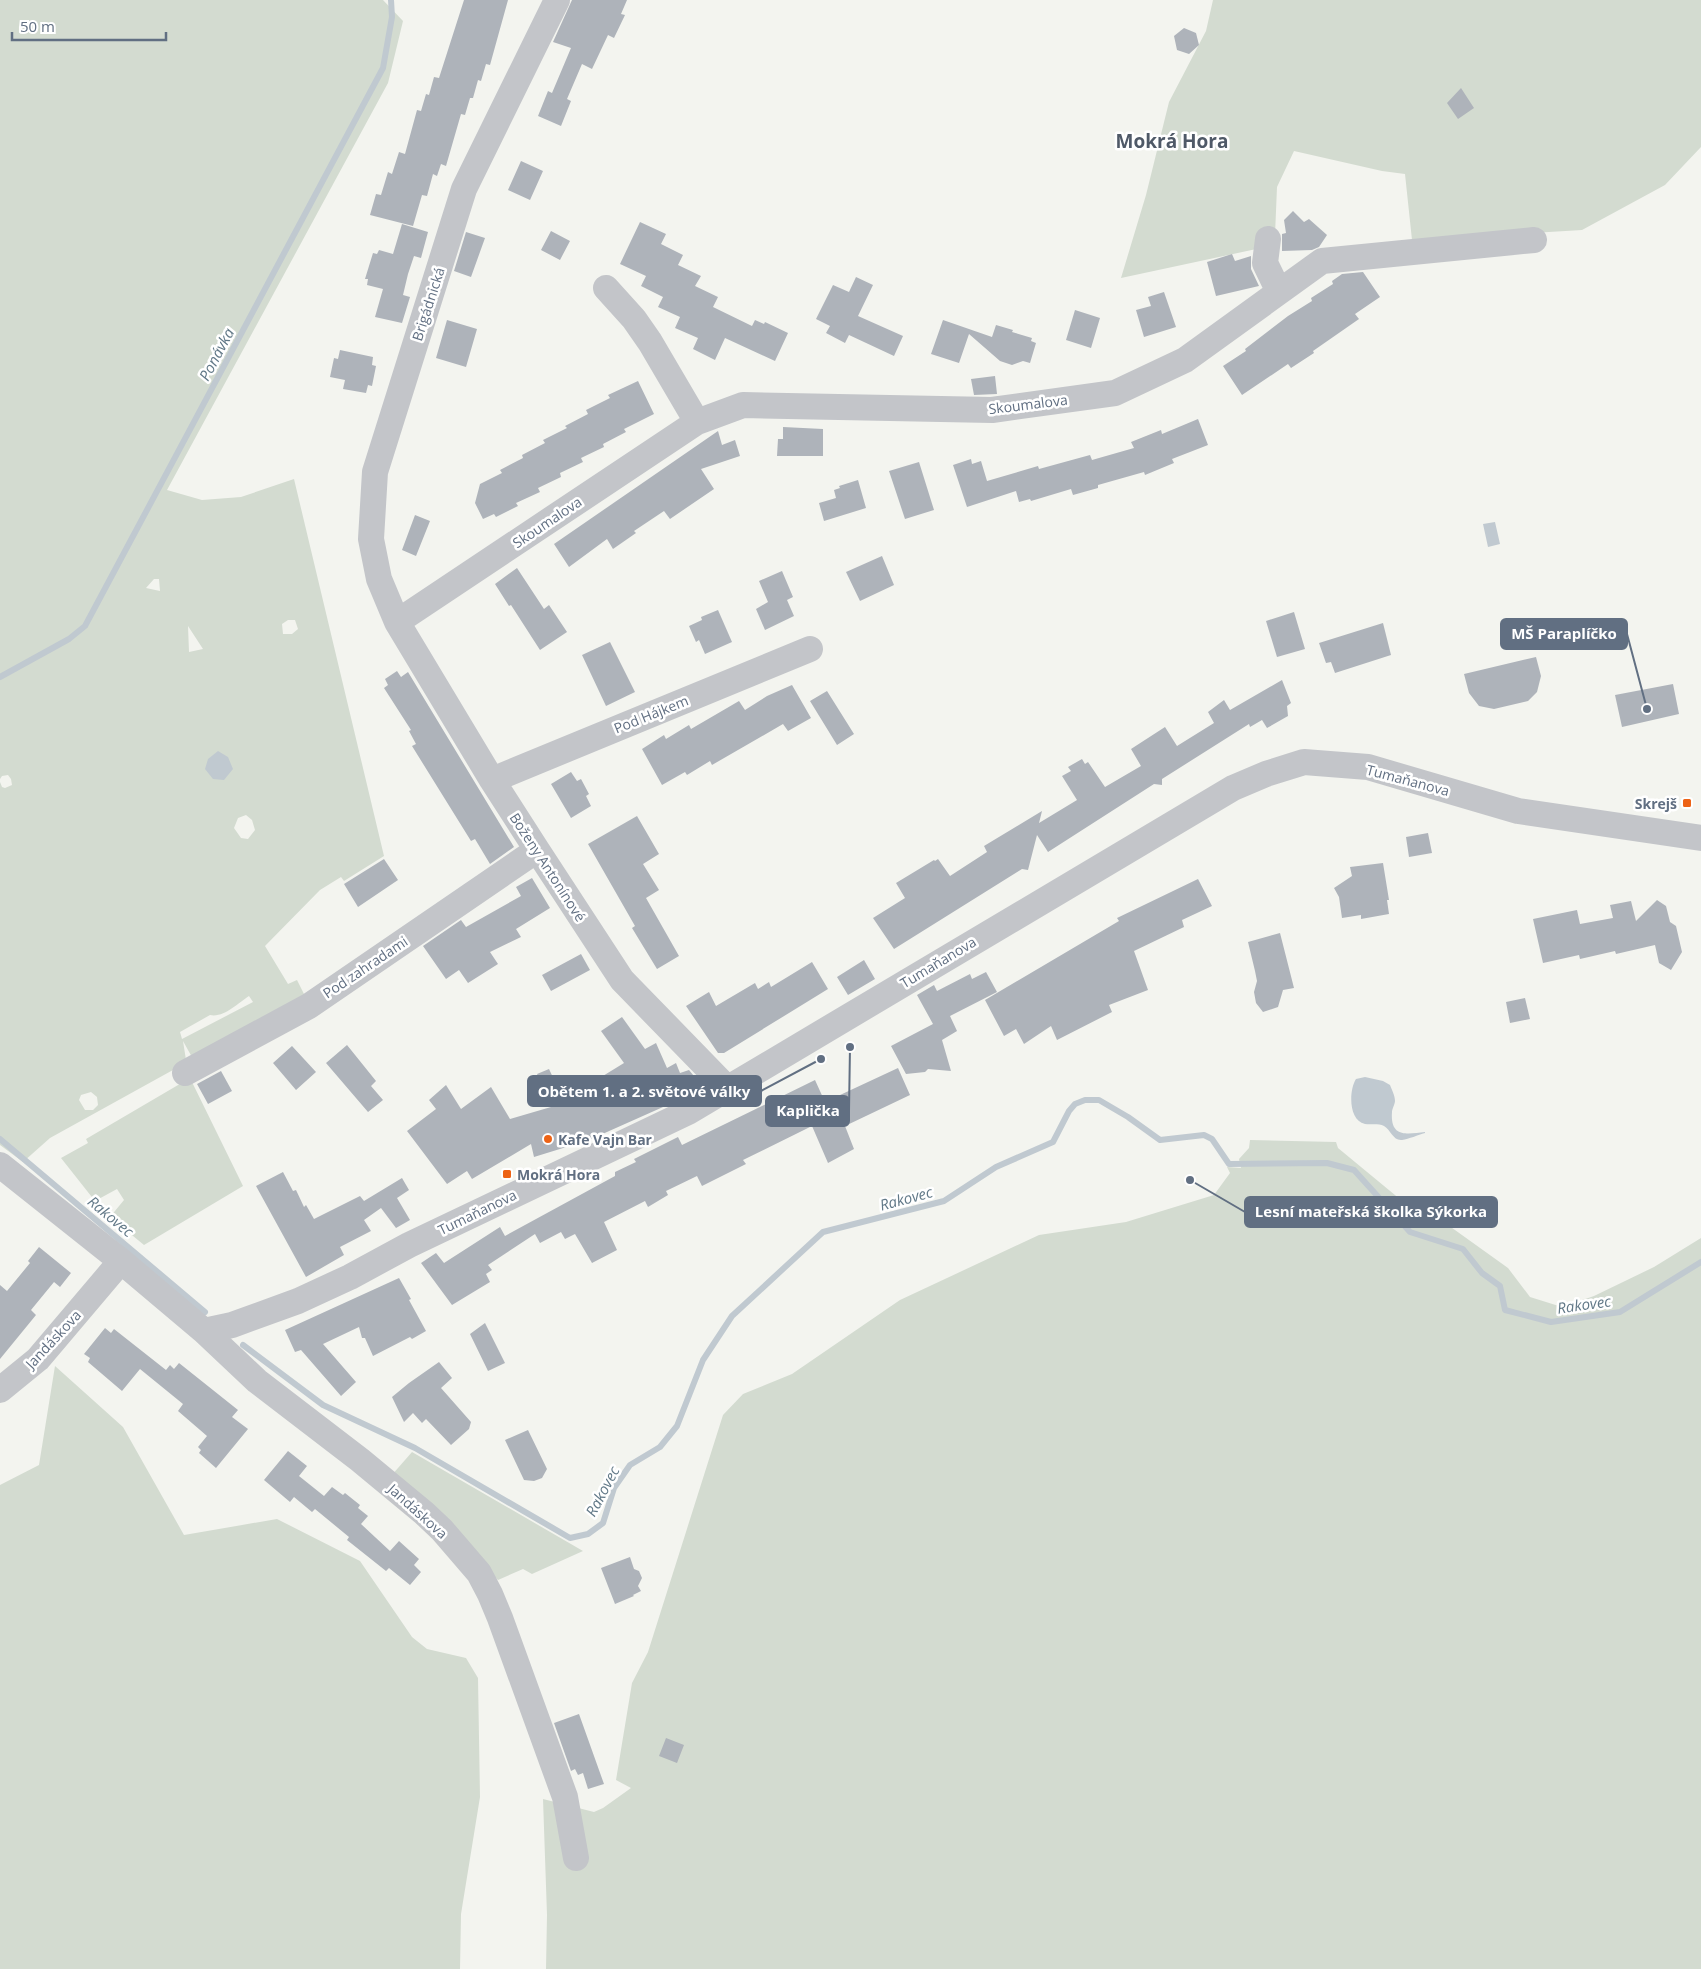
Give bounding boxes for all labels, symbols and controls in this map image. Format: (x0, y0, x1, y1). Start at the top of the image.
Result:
scale bar (12, 10, 166, 42)
text: 50 m (20, 16, 55, 36)
district label: Mokrá Hora (1116, 128, 1228, 154)
street label: Brigádnická (407, 265, 449, 343)
water label: Ponávka (194, 324, 238, 384)
street label: Skoumalova (987, 390, 1069, 418)
street label: Skoumalova (509, 492, 585, 552)
callout: MŠ Paraplíčko (1501, 619, 1627, 649)
text: MŠ Paraplíčko (1511, 623, 1617, 643)
street label: Pod Hájkem (611, 690, 691, 738)
street label: Tumaňanova (1364, 760, 1452, 800)
place label: Skrejš (1635, 794, 1677, 813)
marker: Skrejš (1681, 797, 1693, 809)
street label: Boženy Antonínové (506, 809, 590, 925)
street label: Pod zahradami (319, 932, 411, 1002)
street label: Tumaňanova (897, 932, 979, 992)
callout: Obětem 1. a 2. světové války (528, 1076, 761, 1106)
text: Obětem 1. a 2. světové války (538, 1081, 751, 1101)
callout: Kaplička (766, 1096, 849, 1126)
text: Kaplička (776, 1100, 840, 1120)
place label: Kafe Vajn Bar (558, 1130, 653, 1149)
marker: Kafe Vajn Bar (542, 1133, 554, 1145)
place label: Mokrá Hora (517, 1165, 600, 1184)
marker: Mokrá Hora (501, 1168, 513, 1180)
water label: Rakovec (877, 1181, 935, 1215)
street label: Tumaňanova (435, 1185, 519, 1239)
water label: Rakovec (84, 1191, 138, 1241)
callout: Lesní mateřská školka Sýkorka (1245, 1197, 1497, 1227)
text: Lesní mateřská školka Sýkorka (1255, 1201, 1487, 1221)
water label: Rakovec (1556, 1290, 1612, 1318)
street label: Jandáskova (20, 1306, 85, 1374)
water label: Rakovec (580, 1462, 624, 1520)
street label: Jandáskova (383, 1478, 452, 1543)

